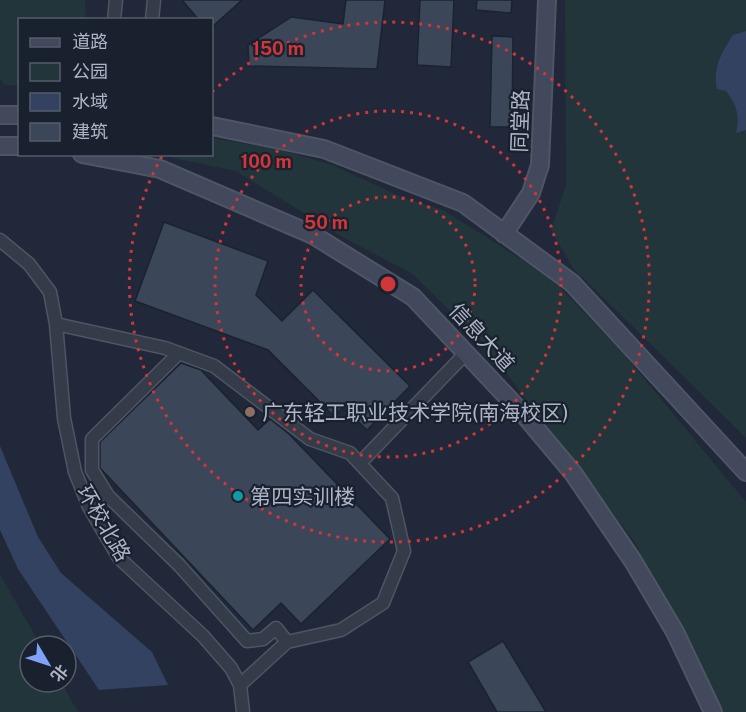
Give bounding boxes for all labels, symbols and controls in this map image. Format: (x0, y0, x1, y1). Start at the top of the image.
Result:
legend (18, 18, 213, 156)
text: 道路 (72, 31, 108, 52)
text: 150 m (252, 38, 304, 59)
text: 公园 (72, 61, 108, 82)
street label: 同堂路 (506, 89, 534, 153)
text: 水域 (72, 91, 108, 112)
text: 建筑 (72, 121, 108, 142)
text: 100 m (240, 151, 292, 172)
text: 50 m (304, 212, 348, 233)
centre of rings (378, 274, 398, 294)
street label: 信息大道 (444, 298, 520, 376)
place label: 广东轻工职业技术学院(南海校区) (262, 400, 569, 425)
marker: 广东轻工职业技术学院(南海校区) (243, 405, 257, 419)
street label: 环校北路 (72, 480, 136, 566)
place label: 第四实训楼 (250, 484, 355, 509)
marker: 第四实训楼 (231, 489, 245, 503)
north arrow (18, 634, 78, 694)
text: 北 (47, 661, 72, 685)

